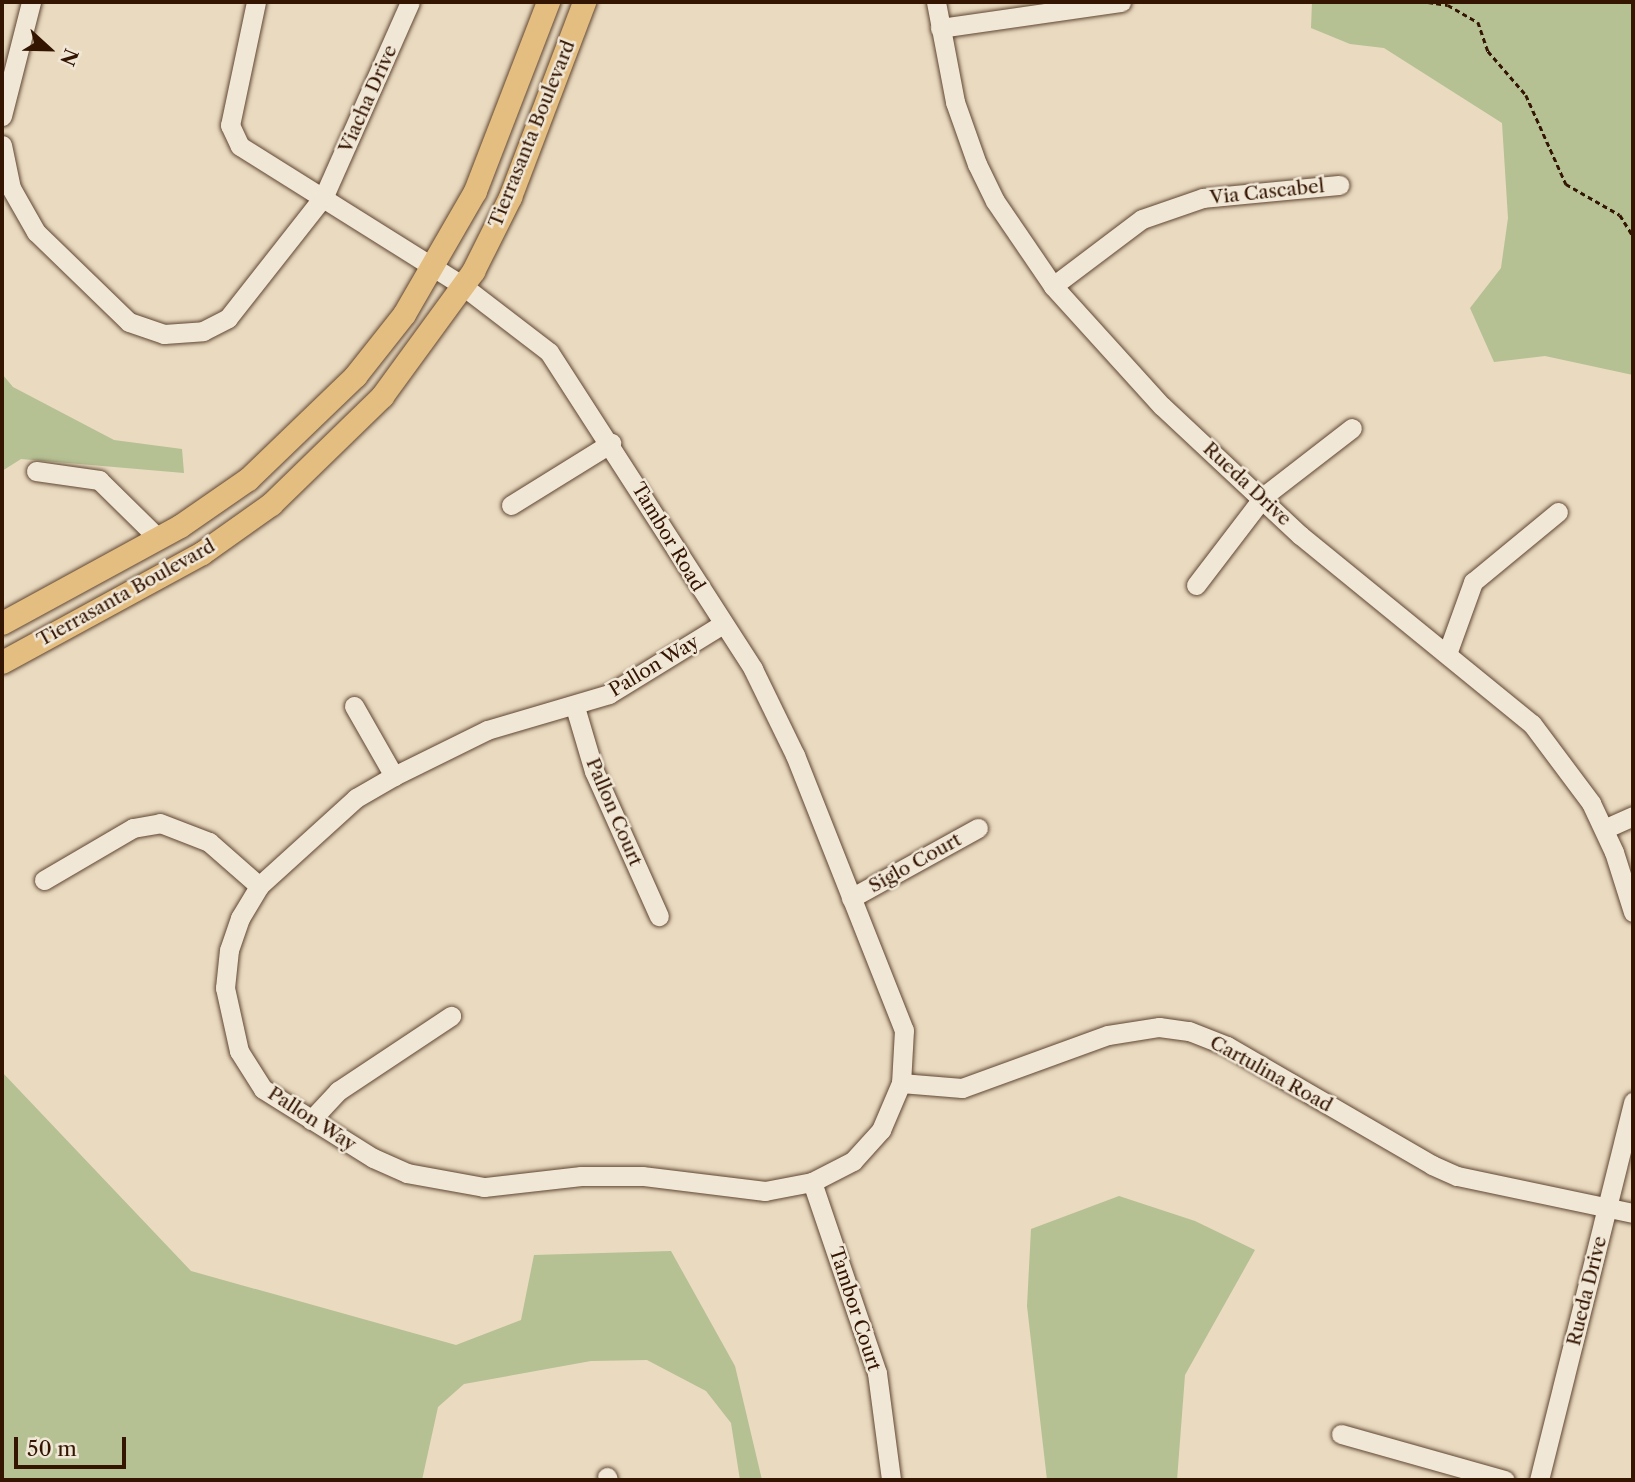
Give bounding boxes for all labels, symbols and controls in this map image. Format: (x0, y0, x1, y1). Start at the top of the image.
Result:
north arrow (14, 14, 84, 84)
street label: Tierrasanta Boulevard (484, 37, 580, 231)
street label: Viacha Drive (334, 41, 402, 157)
text: N (55, 45, 83, 69)
street label: Via Cascabel (1208, 175, 1326, 209)
street label: Rueda Drive (1198, 437, 1296, 531)
street label: Tambor Road (626, 478, 710, 596)
street label: Tierrasanta Boulevard (33, 535, 219, 651)
street label: Pallon Way (605, 630, 703, 702)
street label: Pallon Court (581, 755, 647, 869)
street label: Siglo Court (865, 828, 965, 898)
street label: Cartulina Road (1206, 1031, 1336, 1117)
street label: Pallon Way (263, 1082, 361, 1156)
street label: Rueda Drive (1562, 1234, 1612, 1348)
street label: Tambor Court (824, 1244, 886, 1374)
scale bar (18, 1422, 130, 1466)
text: 50 m (27, 1436, 77, 1461)

